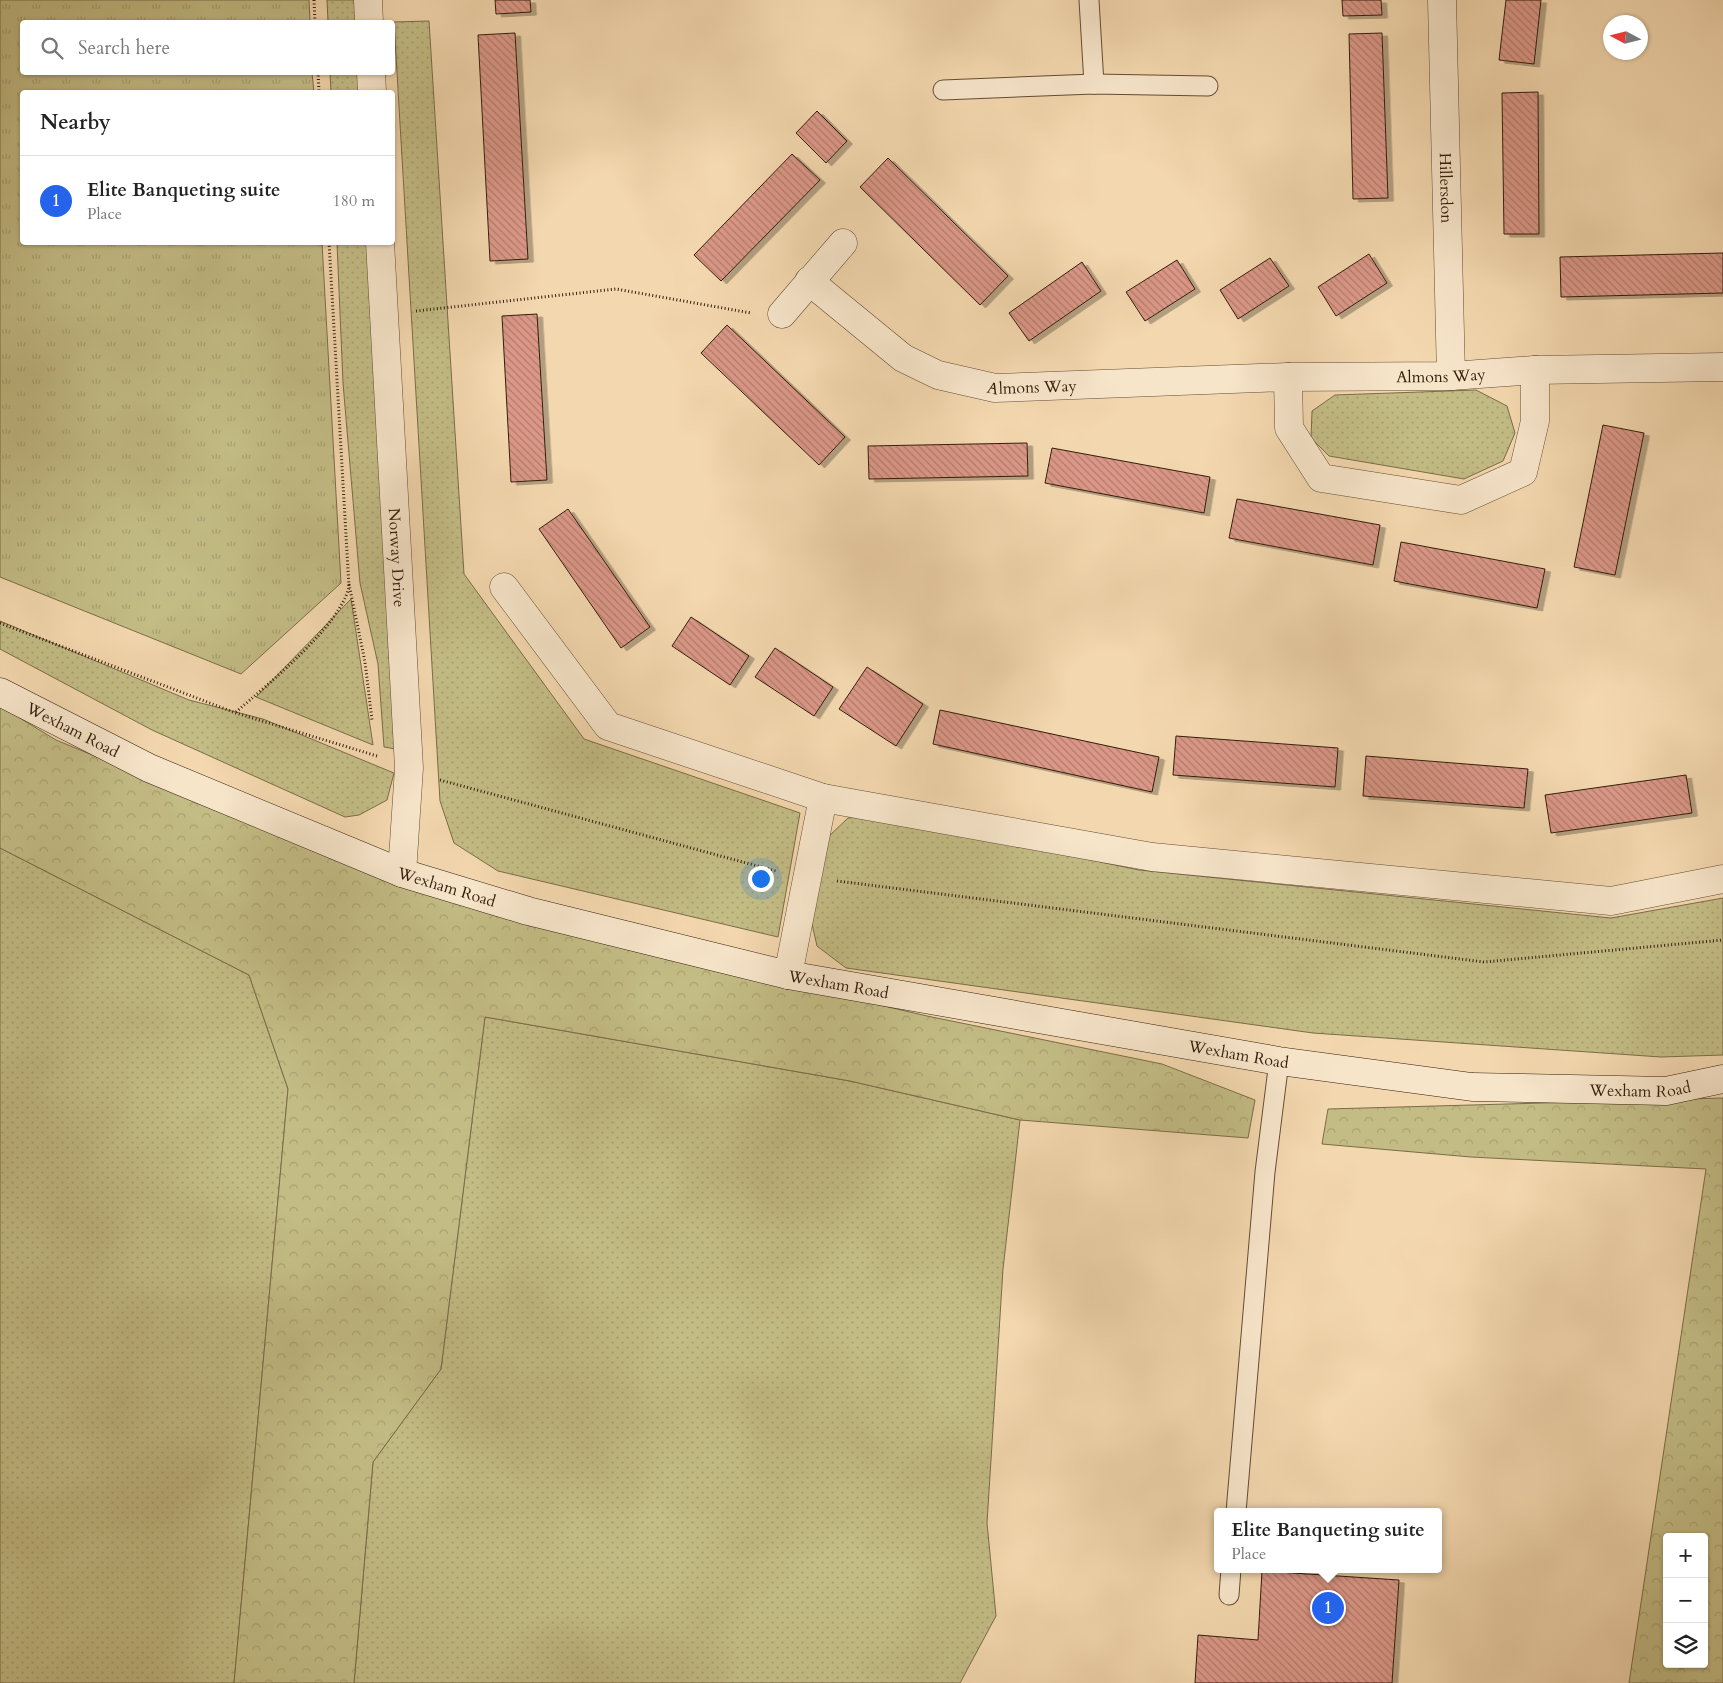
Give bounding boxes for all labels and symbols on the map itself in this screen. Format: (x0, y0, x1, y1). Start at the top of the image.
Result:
north arrow (1603, 15, 1648, 60)
street label: Hillersdon (1434, 152, 1457, 224)
street label: Almons Way (1396, 364, 1487, 388)
street label: Almons Way (985, 375, 1078, 401)
street label: Norway Drive (383, 507, 410, 608)
street label: Wexham Road (21, 697, 123, 763)
street label: Wexham Road (394, 862, 499, 913)
your location (748, 866, 774, 892)
street label: Wexham Road (786, 965, 891, 1005)
street label: Wexham Road (1185, 1035, 1291, 1074)
street label: Wexham Road (1588, 1076, 1693, 1103)
pin: 1 (1312, 1589, 1344, 1627)

